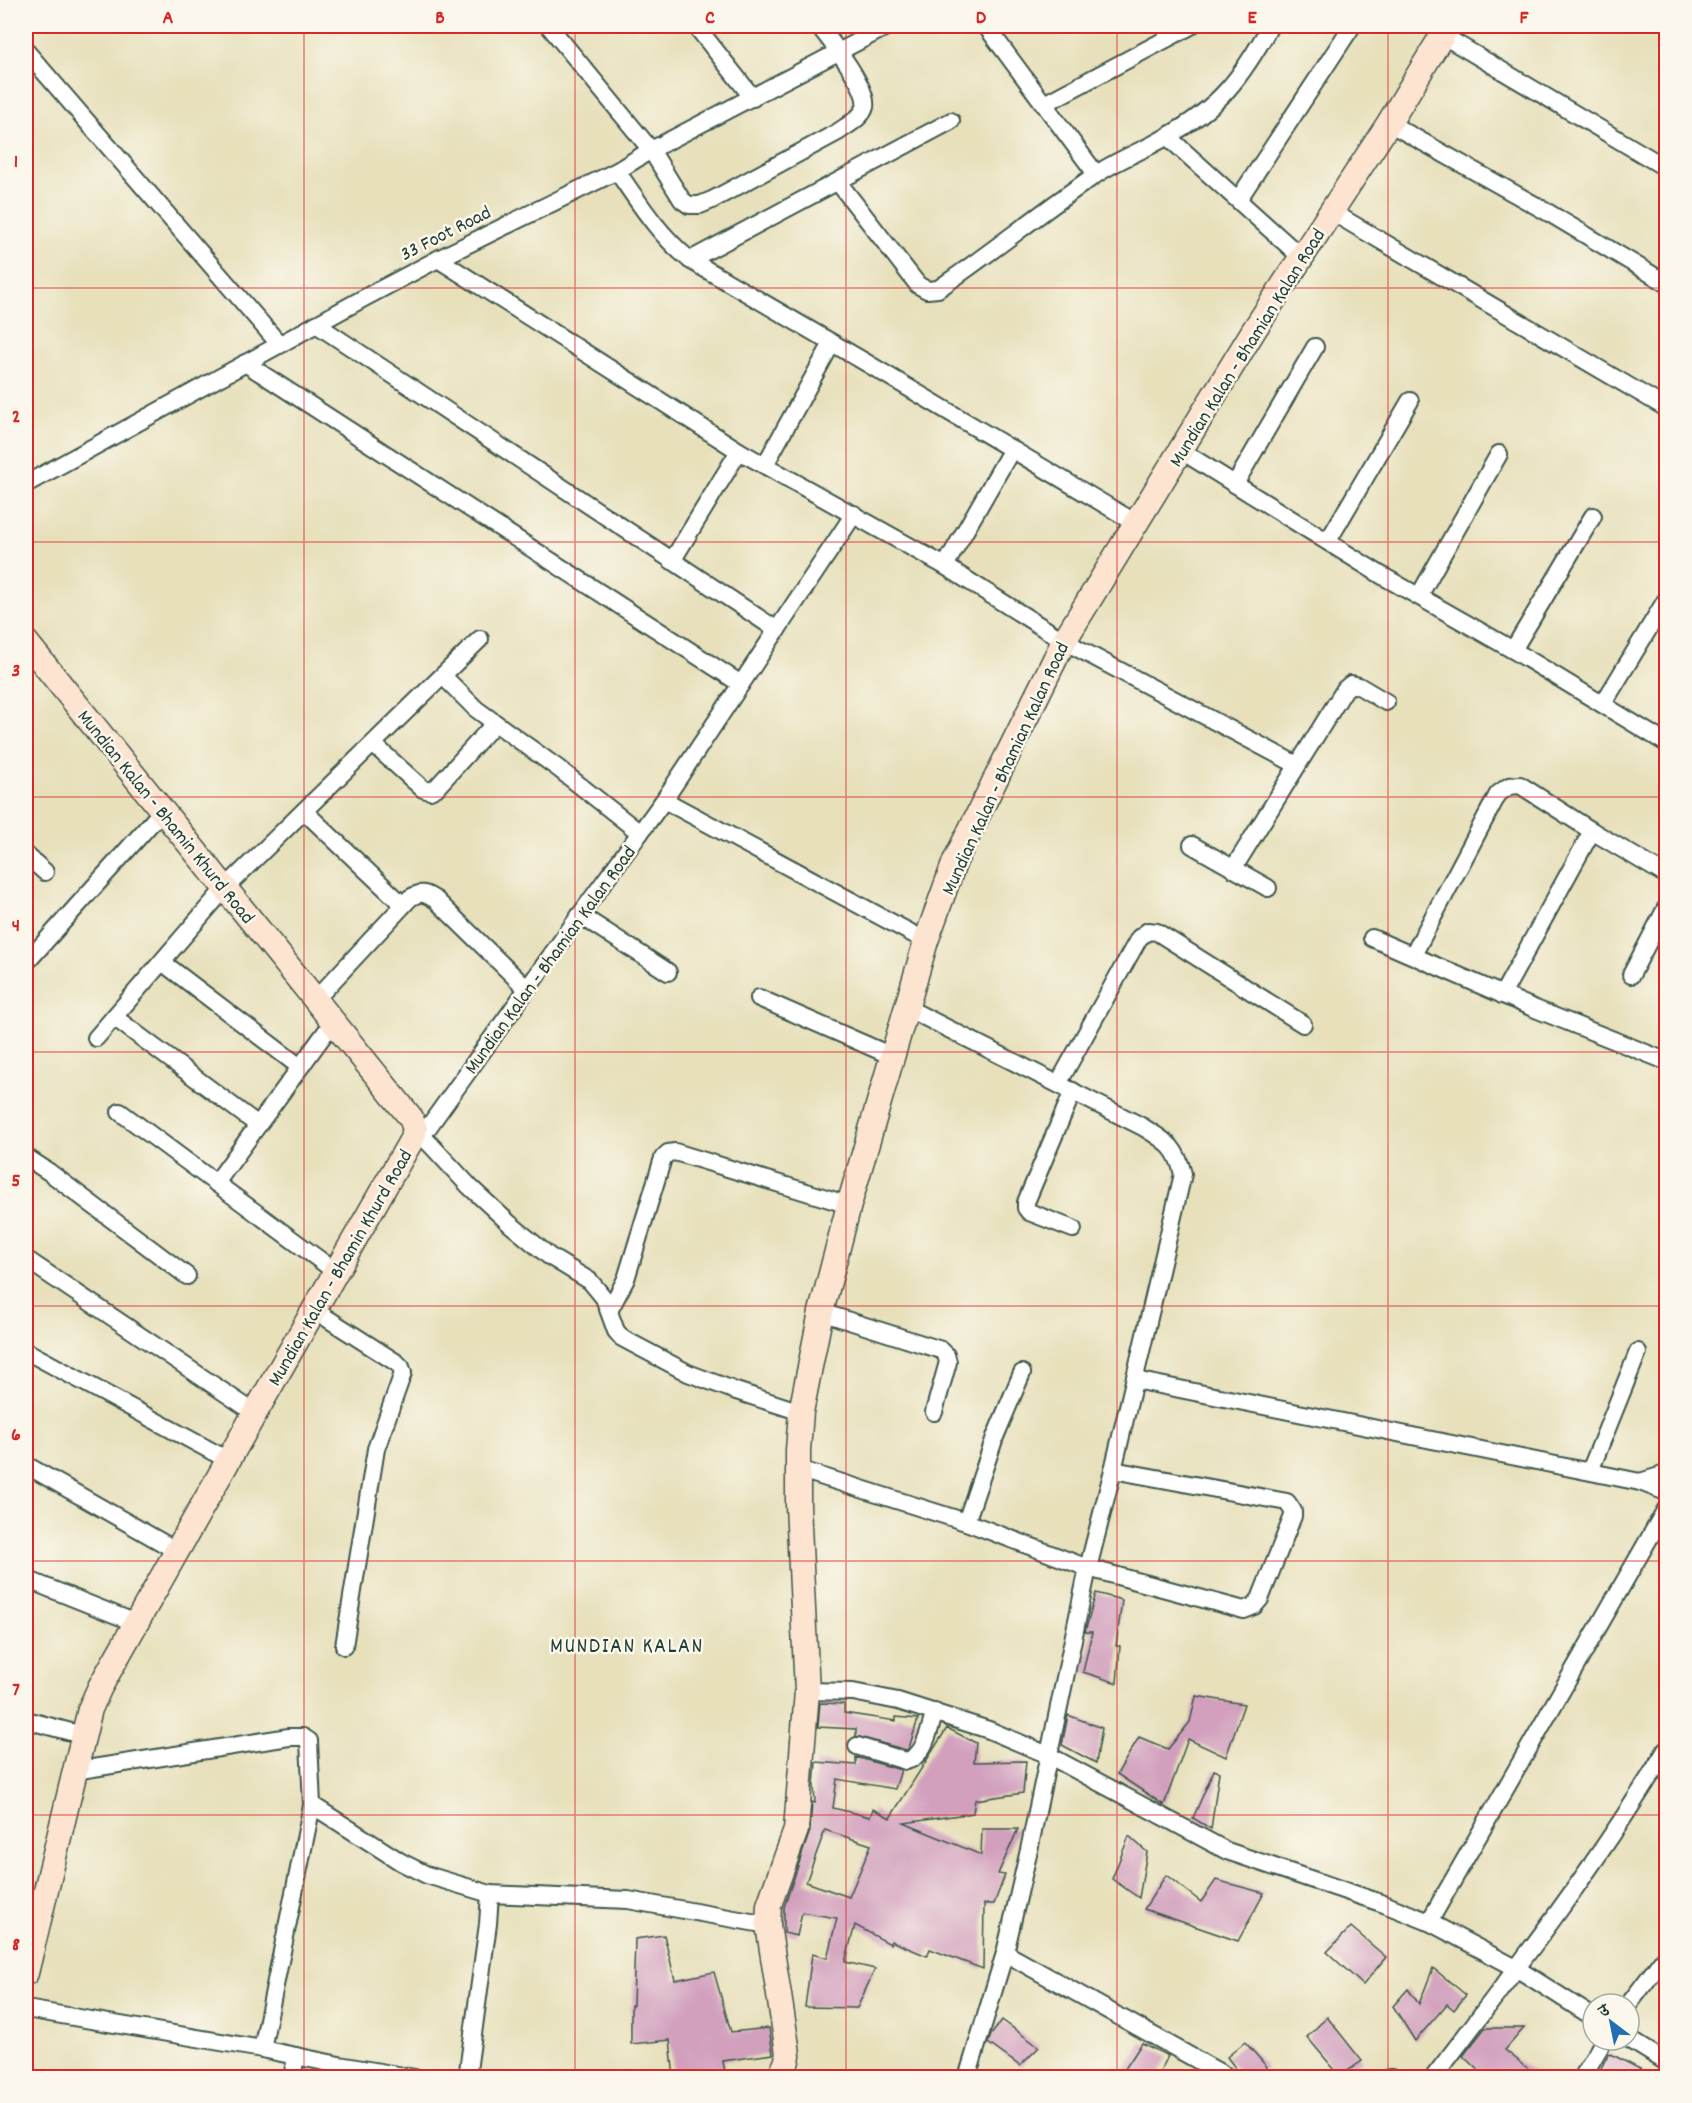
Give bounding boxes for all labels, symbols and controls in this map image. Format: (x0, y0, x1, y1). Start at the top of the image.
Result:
text: A (163, 5, 174, 33)
text: B (435, 5, 445, 33)
text: C (705, 5, 715, 33)
text: D (976, 5, 987, 33)
text: E (1247, 5, 1257, 33)
text: F (1520, 5, 1530, 33)
text: 1 (14, 149, 18, 177)
street label: 33 Foot Road (396, 200, 497, 269)
street label: Mundian Kalan - Bhamian Kalan Road (1163, 224, 1334, 473)
text: 2 (12, 404, 20, 432)
street label: Mundian Kalan - Bhamian Kalan Road (936, 638, 1078, 900)
text: 3 (12, 658, 20, 686)
street label: Mundian Kalan - Bhamin Khurd Road (69, 705, 260, 931)
street label: Mundian Kalan - Bhamian Kalan Road (459, 841, 644, 1081)
text: 4 (12, 913, 20, 941)
street label: Mundian Kalan - Bhamin Khurd Road (262, 1145, 421, 1392)
text: 5 (11, 1168, 21, 1196)
text: 6 (11, 1422, 21, 1450)
district label: MUNDIAN KALAN (550, 1632, 704, 1663)
text: 7 (12, 1677, 20, 1705)
text: 8 (12, 1932, 20, 1960)
north arrow (1581, 1992, 1641, 2052)
text: उ (1594, 1999, 1615, 2024)

